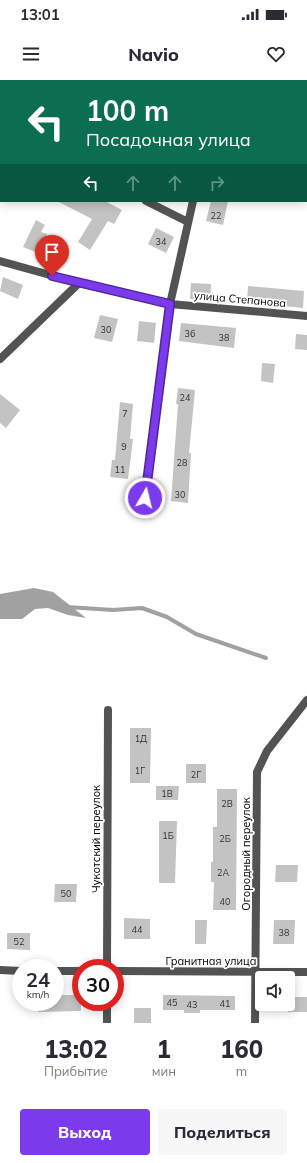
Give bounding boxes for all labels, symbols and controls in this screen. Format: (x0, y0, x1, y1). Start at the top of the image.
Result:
text: 13:01 (20, 5, 60, 24)
icon: menu (20, 43, 42, 65)
text: Navio (128, 43, 179, 66)
icon: heart (265, 43, 287, 65)
text: 100 m (86, 93, 169, 128)
icon: left (20, 96, 72, 148)
text: Посадочная улица (86, 128, 251, 151)
icon: left (80, 172, 102, 194)
icon: ahead (122, 172, 144, 194)
icon: ahead (164, 172, 186, 194)
icon: right (206, 172, 228, 194)
house number: 22 (211, 210, 221, 221)
pin (35, 235, 69, 276)
house number: 34 (156, 236, 167, 247)
icon: arrive (41, 241, 63, 263)
street label: улица Степанова (193, 288, 287, 310)
house number: 30 (101, 324, 111, 335)
house number: 36 (185, 328, 195, 339)
house number: 38 (219, 332, 229, 343)
house number: 24 (180, 392, 191, 403)
house number: 7 (122, 408, 128, 419)
house number: 9 (121, 441, 127, 452)
house number: 28 (177, 457, 187, 468)
house number: 11 (115, 464, 125, 475)
position arrow (124, 477, 166, 519)
house number: 30 (175, 489, 185, 500)
house number: 1Д (135, 733, 148, 744)
house number: 1Г (135, 765, 145, 776)
house number: 2Г (191, 769, 201, 780)
street label: Чукотский переулок (89, 785, 103, 893)
house number: 1В (161, 788, 173, 799)
street label: Огородный переулок (239, 797, 253, 911)
house number: 2В (221, 798, 233, 809)
house number: 1Б (162, 830, 174, 841)
house number: 2Б (219, 833, 231, 844)
house number: 2А (217, 867, 229, 878)
house number: 50 (61, 888, 71, 899)
house number: 40 (220, 896, 230, 907)
house number: 44 (132, 924, 143, 935)
house number: 38 (279, 927, 289, 938)
house number: 52 (14, 936, 24, 947)
street label: Гранитная улица (165, 954, 257, 968)
speed limit sign: 30 (72, 959, 124, 1011)
text: 24 (26, 967, 50, 992)
map controls (255, 971, 295, 1011)
button: sound (255, 971, 295, 1011)
text: km/h (27, 988, 49, 1001)
house number: 45 (167, 997, 178, 1008)
house number: 41 (220, 998, 230, 1009)
house number: 43 (187, 999, 197, 1010)
text: 13:02 (44, 1034, 108, 1064)
text: 1 (157, 1034, 171, 1064)
text: 160 (220, 1034, 263, 1064)
text: Прибытие (44, 1063, 108, 1079)
text: мин (152, 1063, 176, 1079)
text: m (236, 1063, 247, 1079)
button: Выход (20, 1109, 150, 1155)
button: Поделиться (158, 1109, 287, 1155)

